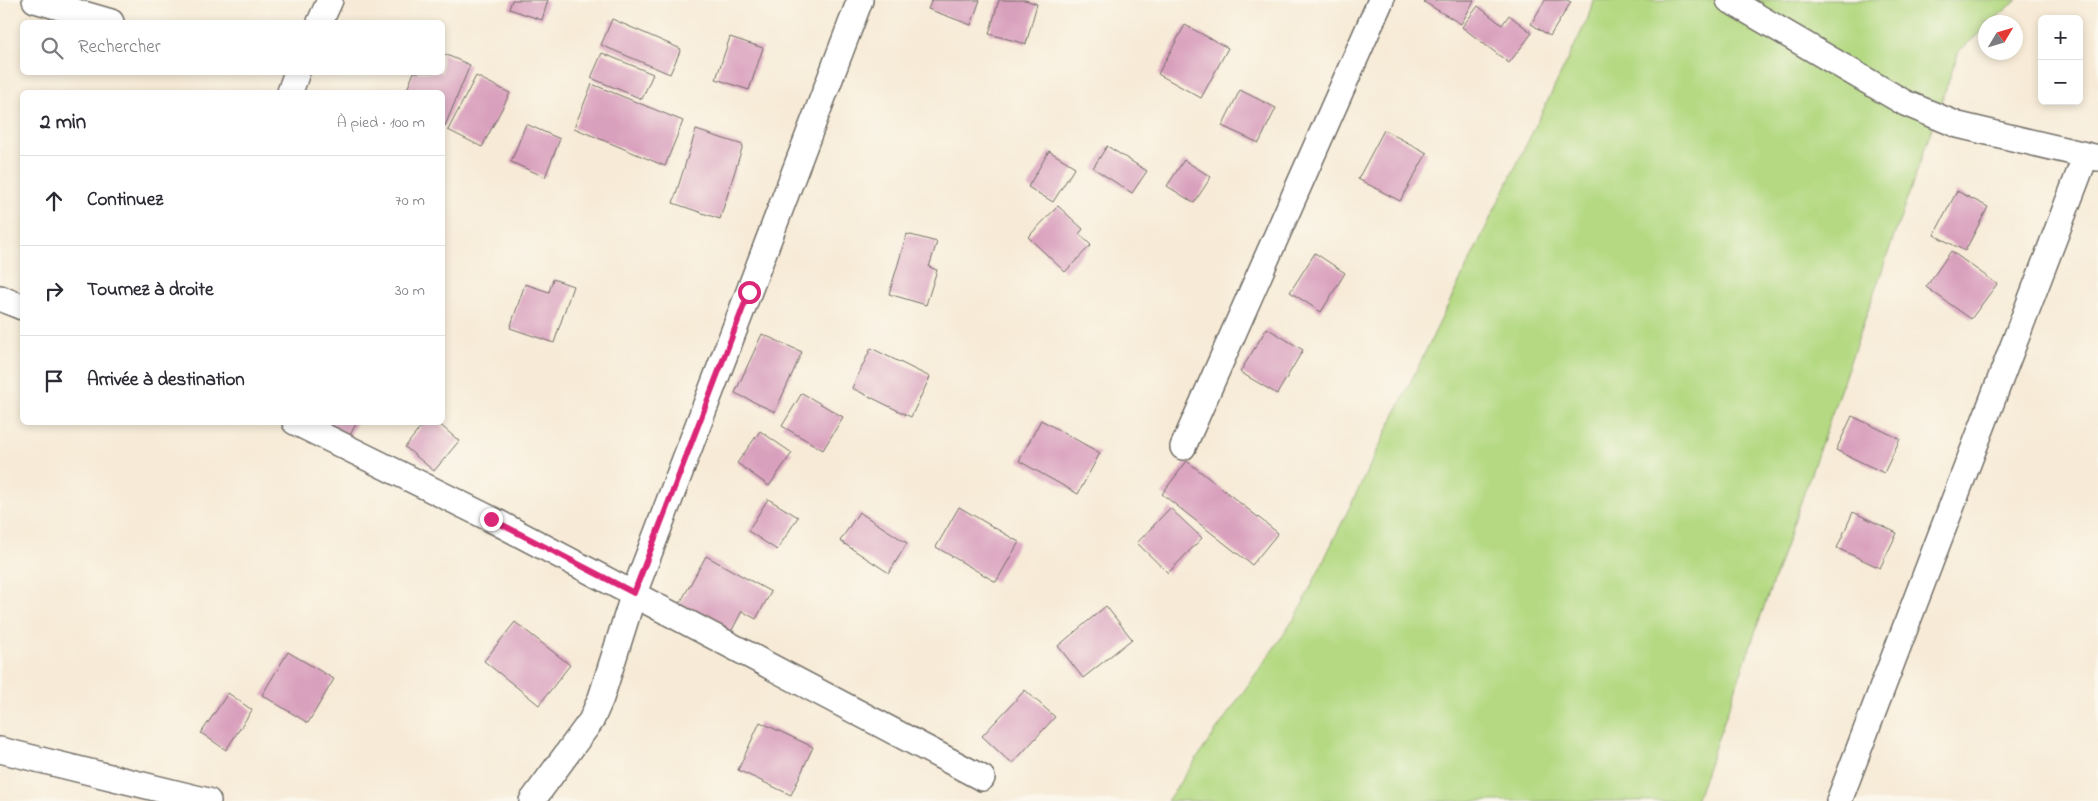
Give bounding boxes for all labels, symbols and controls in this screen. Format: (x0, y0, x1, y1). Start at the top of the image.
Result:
north arrow (1978, 15, 2023, 60)
map controls (2038, 15, 2083, 105)
button: + (2038, 15, 2083, 60)
search box (20, 20, 445, 75)
icon: search (38, 34, 66, 62)
text: Rechercher (78, 34, 161, 61)
button: − (2038, 60, 2083, 105)
text: 2 min (40, 108, 86, 138)
text: À pied · 100 m (337, 111, 425, 135)
icon: ahead (40, 187, 68, 215)
text: Continuez (87, 187, 163, 214)
text: 70 m (395, 189, 425, 213)
icon: right (40, 277, 68, 305)
text: Tournez à droite (87, 277, 213, 304)
text: 30 m (395, 279, 425, 303)
route start (738, 281, 761, 304)
icon: arrive (40, 367, 68, 395)
text: Arrivée à destination (87, 367, 245, 394)
route end (480, 508, 503, 531)

